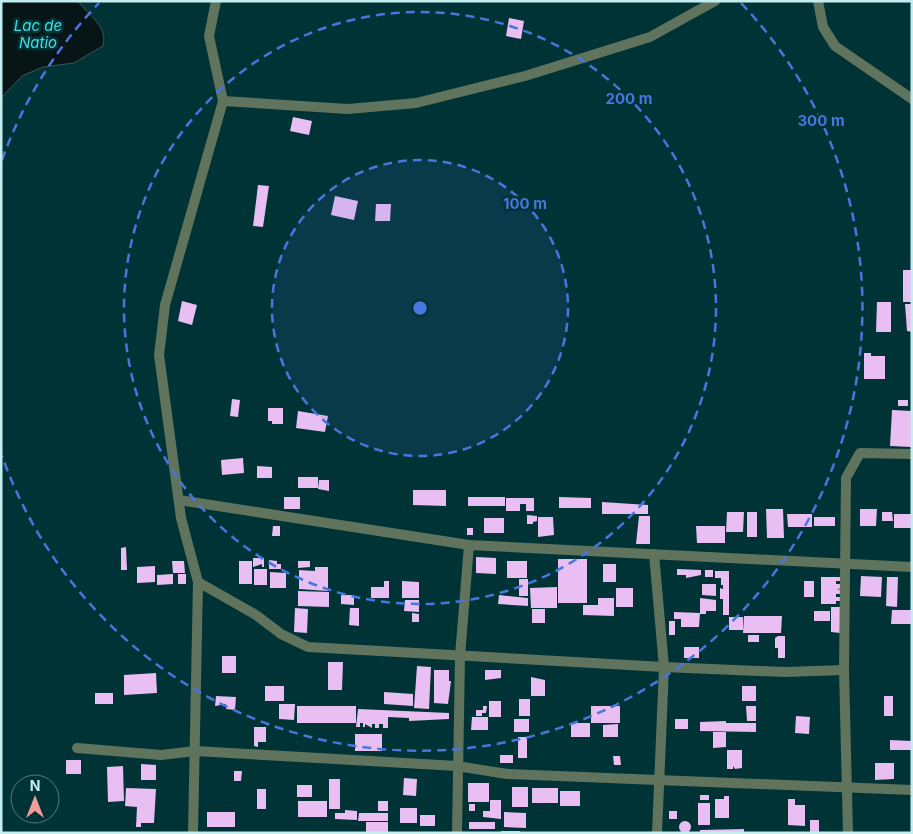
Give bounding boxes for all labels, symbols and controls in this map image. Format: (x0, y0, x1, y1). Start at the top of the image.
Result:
water label: Lac de Natio (14, 16, 62, 52)
text: 200 m (606, 89, 652, 108)
text: 300 m (797, 111, 845, 130)
text: 100 m (503, 194, 547, 213)
centre of rings (411, 299, 429, 317)
north arrow (10, 774, 60, 824)
text: N (30, 777, 40, 794)

